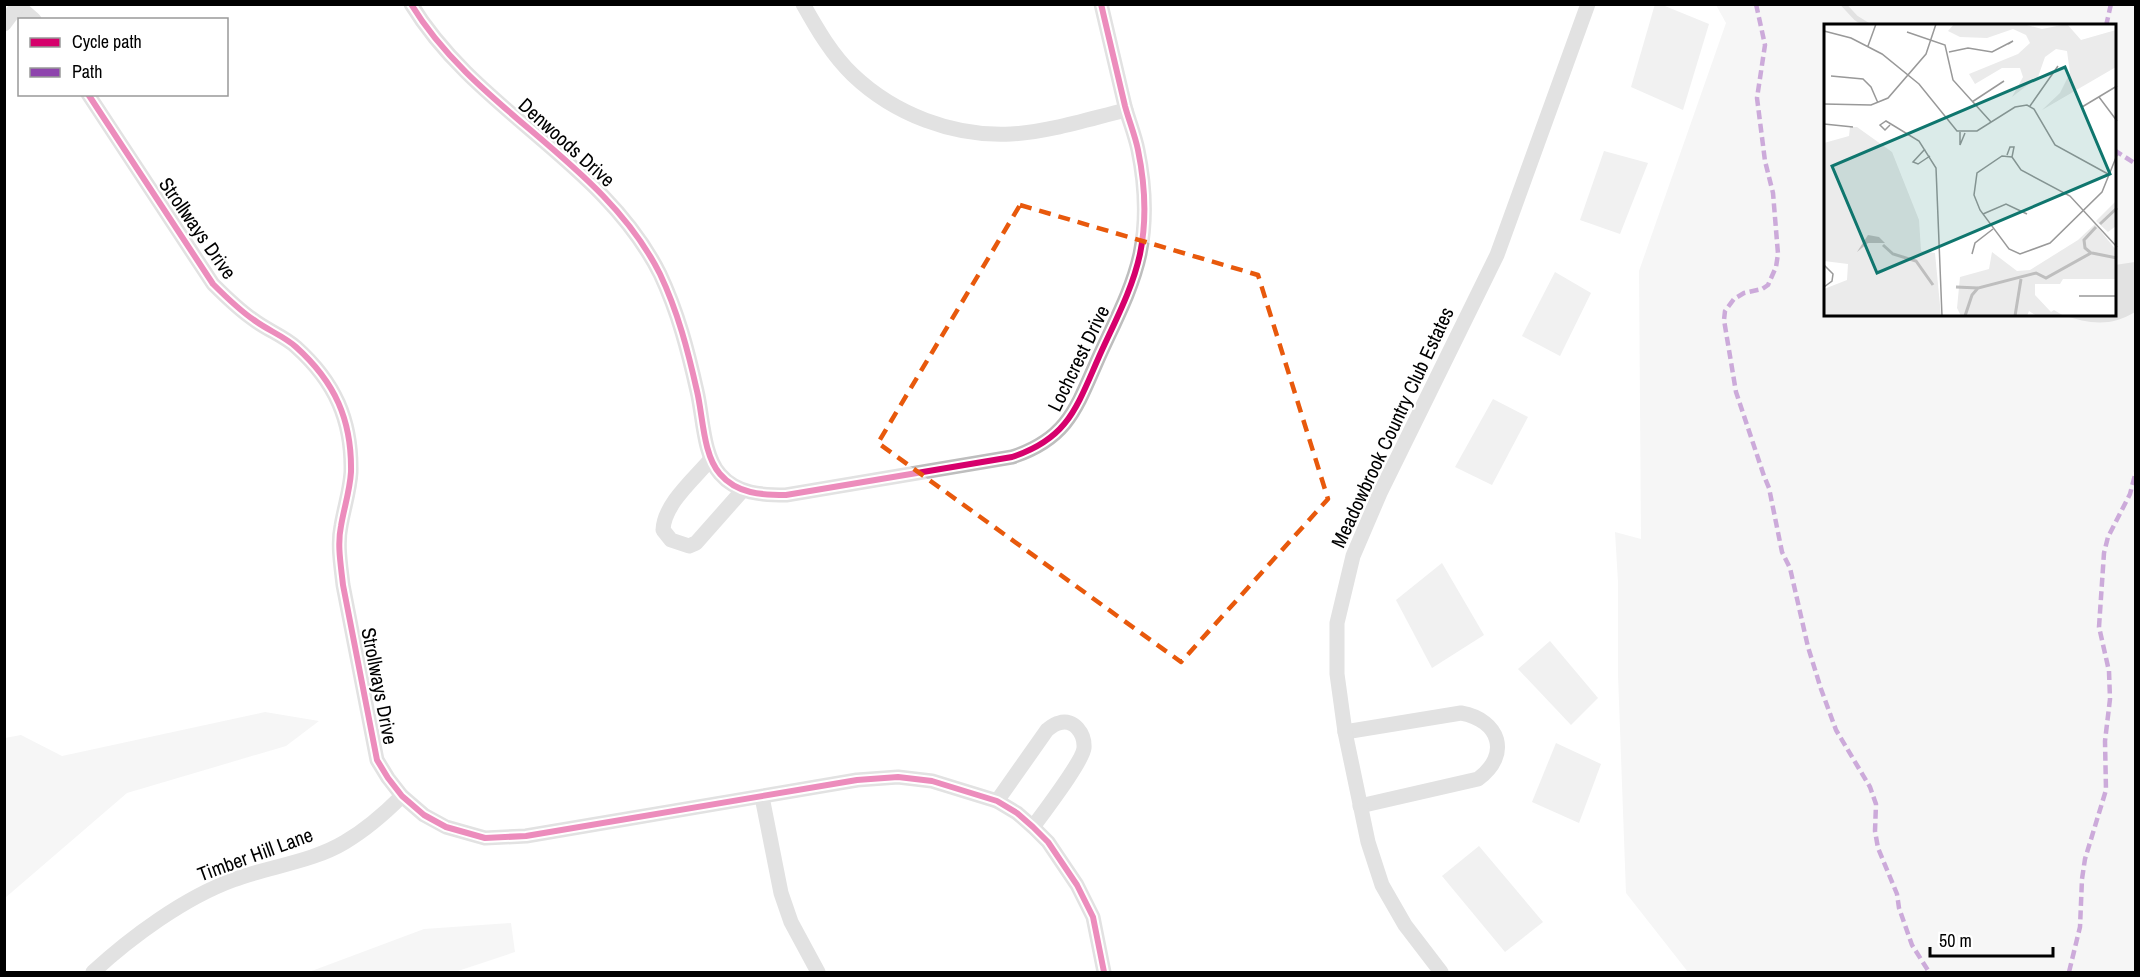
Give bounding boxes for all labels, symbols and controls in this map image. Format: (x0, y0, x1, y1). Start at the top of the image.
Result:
legend (18, 18, 228, 96)
inset map (1824, 24, 2116, 316)
text: Cycle path (72, 29, 142, 54)
text: Path (72, 59, 102, 84)
street label: Denwoods Drive (513, 91, 621, 193)
street label: Strollways Drive (153, 172, 243, 284)
street label: Lochcrest Drive (1041, 300, 1115, 416)
street label: Meadowbrook Country Club Estates (1324, 302, 1460, 552)
street label: Strollways Drive (355, 625, 405, 747)
street label: Timber Hill Lane (194, 821, 316, 887)
scale bar (1930, 920, 2053, 958)
text: 50 m (1939, 928, 1972, 953)

